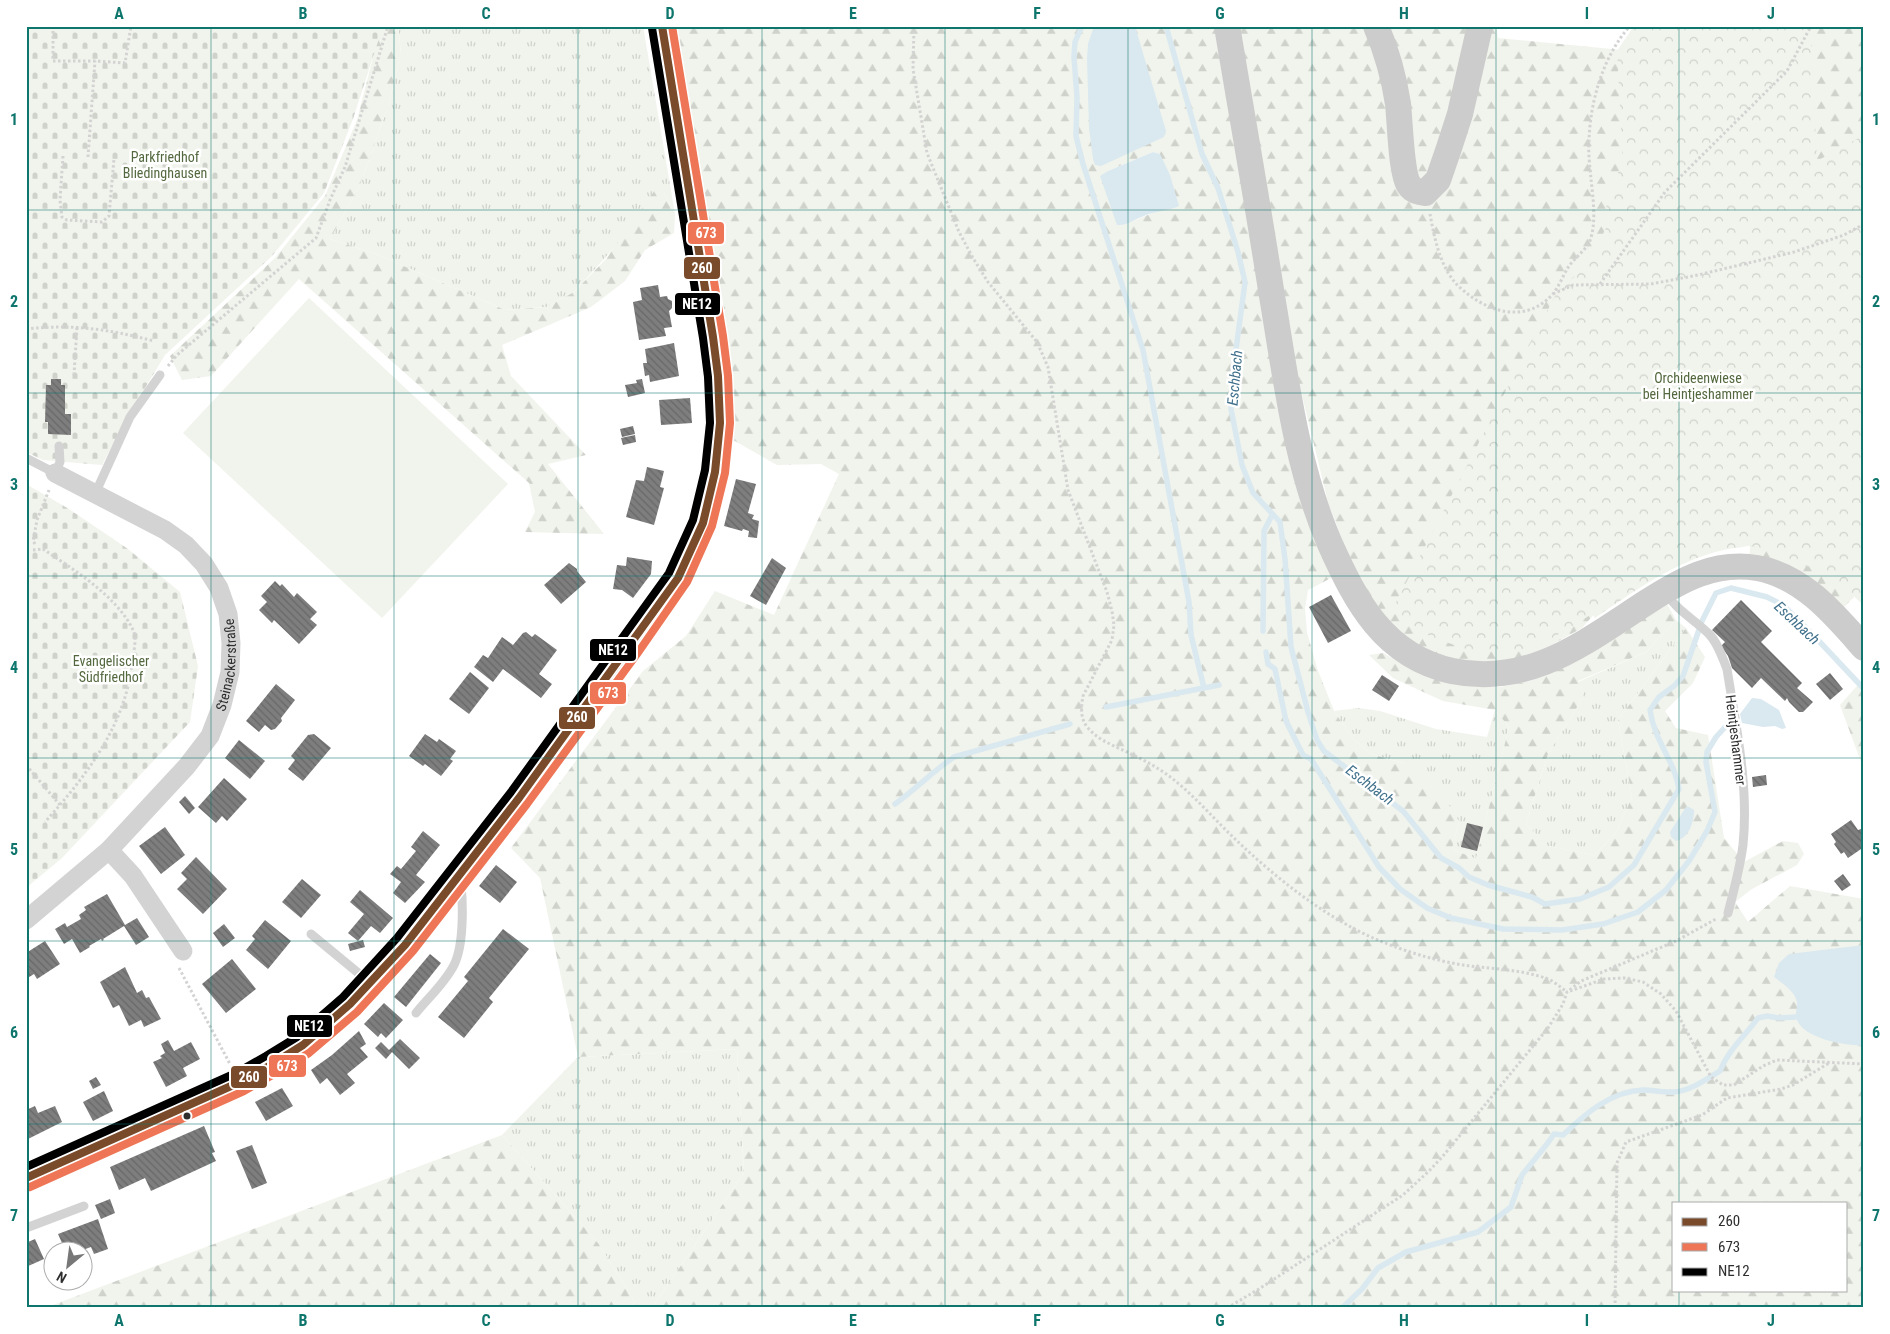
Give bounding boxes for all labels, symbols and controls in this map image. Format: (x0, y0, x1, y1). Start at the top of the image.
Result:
text: A (114, 4, 124, 23)
text: B (299, 4, 308, 23)
text: C (481, 4, 491, 23)
text: D (665, 4, 675, 23)
text: E (849, 4, 857, 23)
text: F (1033, 4, 1041, 23)
text: G (1215, 4, 1225, 23)
text: H (1399, 4, 1409, 23)
text: I (1585, 4, 1589, 23)
text: J (1767, 4, 1775, 23)
text: 1 (10, 110, 18, 129)
text: 1 (1872, 110, 1880, 129)
park label: Parkfriedhof Bliedinghausen (123, 149, 207, 181)
line badge: 673 (687, 221, 725, 245)
text: 673 (695, 225, 717, 241)
line badge: 260 (683, 256, 721, 280)
text: 260 (691, 260, 713, 276)
text: 2 (10, 292, 18, 311)
line badge: NE12 (674, 292, 721, 316)
text: 2 (1872, 292, 1880, 311)
text: NE12 (682, 296, 712, 312)
water label: Eschbach (1224, 350, 1246, 406)
park label: Orchideenwiese bei Heintjeshammer (1643, 370, 1753, 402)
text: 3 (10, 475, 18, 494)
text: 3 (1872, 475, 1880, 494)
water label: Eschbach (1771, 597, 1823, 649)
street label: Steinackerstraße (212, 617, 239, 713)
line badge: NE12 (589, 638, 637, 662)
text: NE12 (598, 642, 628, 658)
park label: Evangelischer Südfriedhof (73, 653, 149, 685)
text: 4 (10, 658, 18, 677)
text: 4 (1872, 658, 1880, 677)
line badge: 673 (589, 681, 627, 705)
text: 673 (597, 685, 619, 701)
street label: Heintjeshammer (1723, 694, 1749, 786)
line badge: 260 (558, 706, 596, 730)
text: 260 (566, 709, 588, 725)
water label: Eschbach (1342, 761, 1398, 809)
text: 5 (10, 840, 18, 859)
text: 5 (1872, 840, 1880, 859)
line badge: NE12 (286, 1014, 333, 1038)
text: NE12 (294, 1018, 324, 1034)
text: 6 (10, 1023, 18, 1042)
text: 6 (1872, 1023, 1880, 1042)
line badge: 673 (268, 1054, 307, 1078)
text: 673 (276, 1058, 298, 1074)
line badge: 260 (230, 1065, 268, 1089)
text: 260 (238, 1069, 260, 1085)
unlabelled marker (182, 1111, 192, 1121)
legend (1672, 1202, 1848, 1292)
text: 7 (10, 1206, 18, 1225)
text: 7 (1872, 1206, 1880, 1225)
text: 260 (1718, 1212, 1740, 1230)
text: 673 (1718, 1238, 1740, 1256)
north arrow (42, 1242, 92, 1292)
text: NE12 (1718, 1262, 1750, 1280)
text: N (54, 1268, 69, 1286)
text: A (114, 1311, 124, 1330)
text: B (299, 1311, 308, 1330)
text: C (481, 1311, 491, 1330)
text: D (665, 1311, 675, 1330)
text: E (849, 1311, 857, 1330)
text: F (1033, 1311, 1041, 1330)
text: G (1215, 1311, 1225, 1330)
text: H (1399, 1311, 1409, 1330)
text: I (1585, 1311, 1589, 1330)
text: J (1767, 1311, 1775, 1330)

